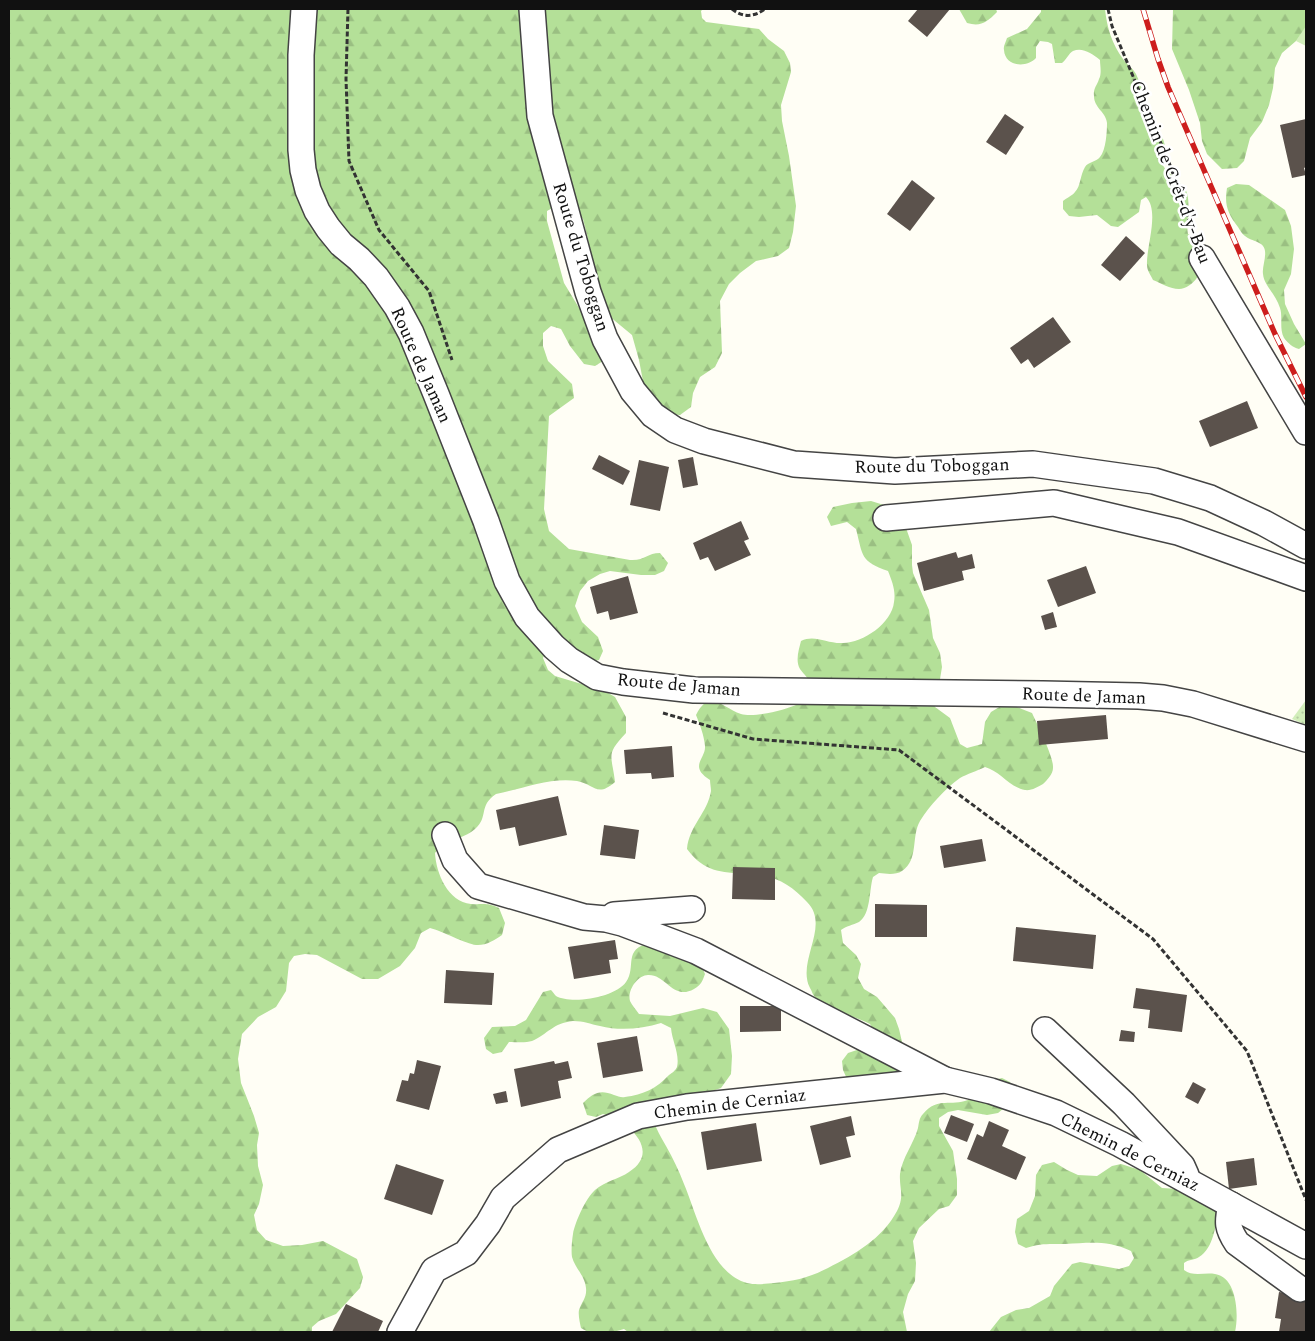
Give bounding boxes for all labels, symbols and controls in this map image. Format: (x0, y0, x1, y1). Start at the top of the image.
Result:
street label: Chemin de Crêt-d'y-Bau (1124, 77, 1218, 267)
street label: Route du Toboggan (545, 179, 617, 335)
street label: Route de Jaman (383, 303, 459, 427)
street label: Route du Toboggan (854, 451, 1010, 481)
street label: Route de Jaman (616, 666, 742, 704)
street label: Route de Jaman (1021, 680, 1147, 712)
street label: Chemin de Cerniaz (652, 1081, 808, 1127)
street label: Chemin de Cerniaz (1055, 1105, 1205, 1199)

